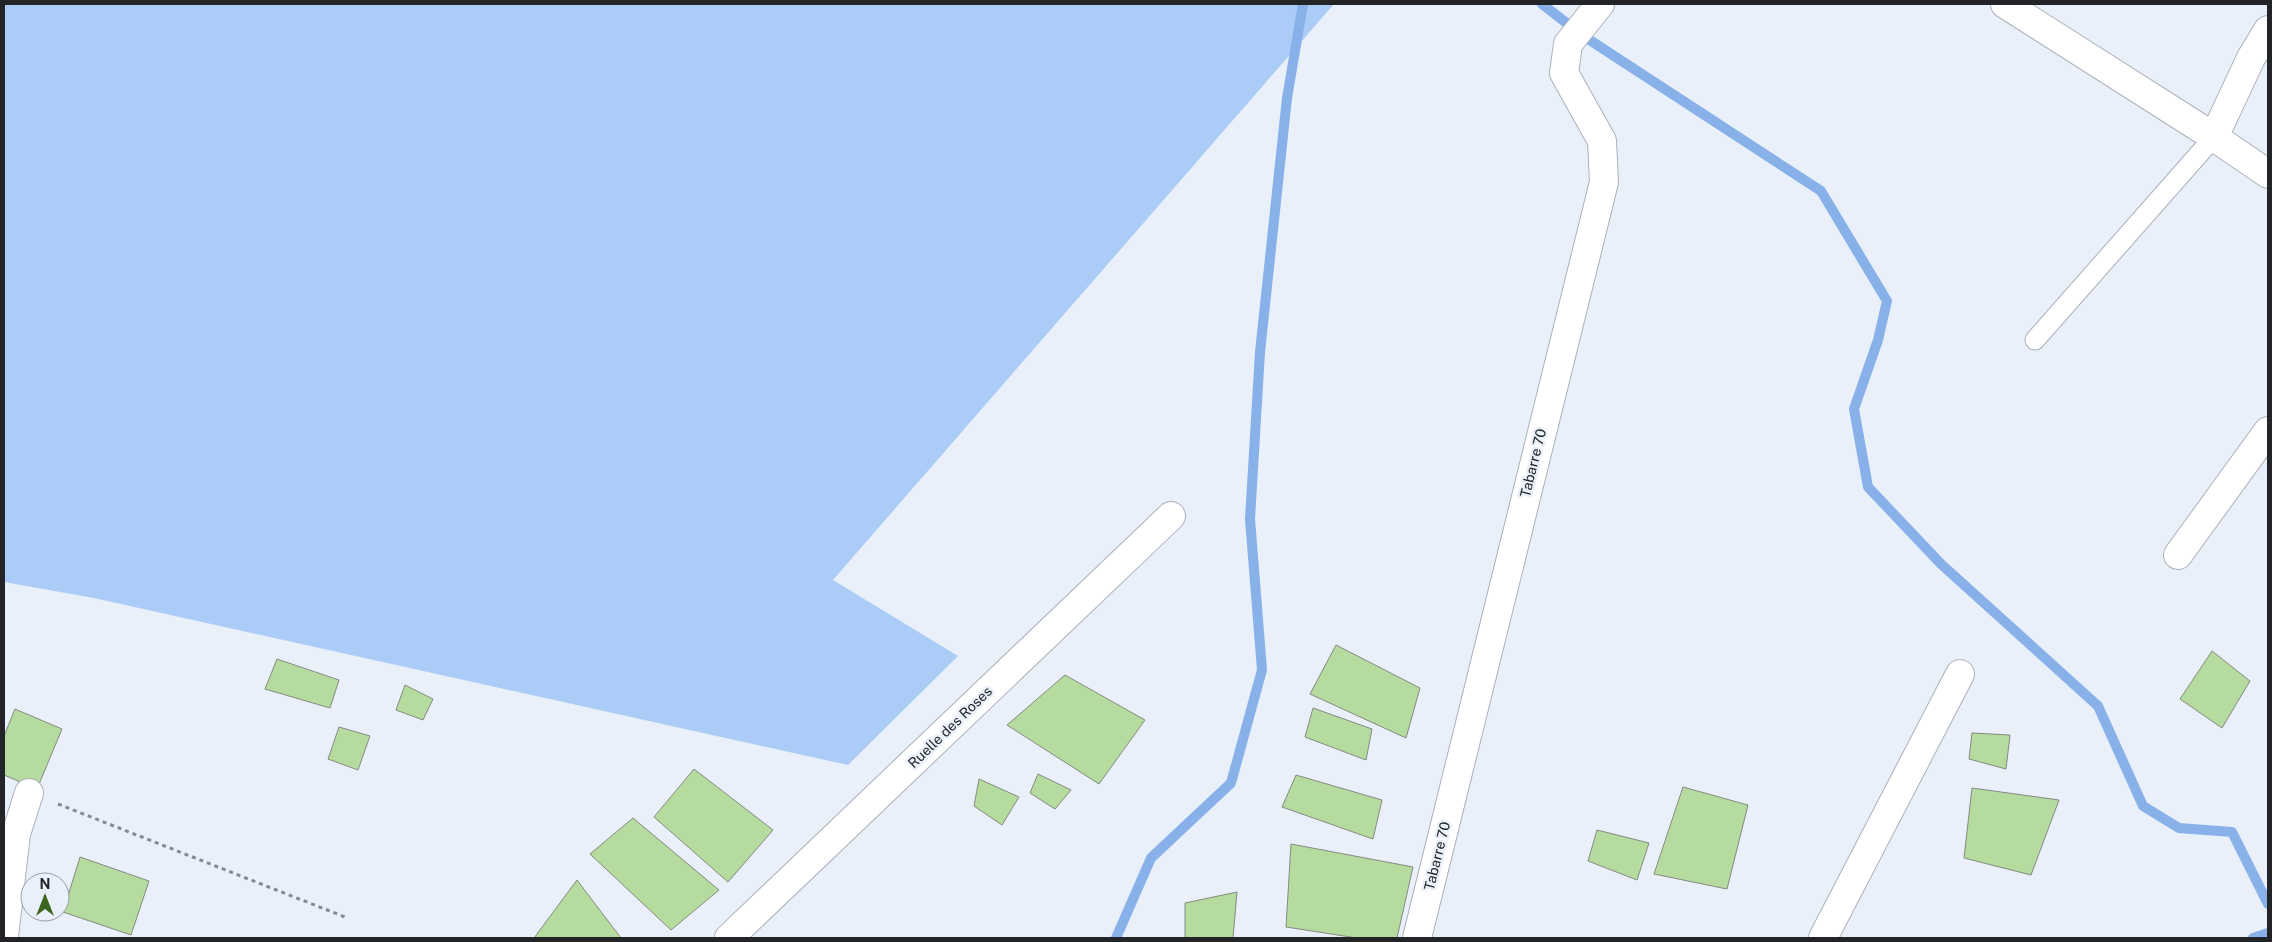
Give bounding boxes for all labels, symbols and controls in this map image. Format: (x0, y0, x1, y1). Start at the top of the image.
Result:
street label: Tabarre 70 (1517, 427, 1549, 499)
street label: Ruelle des Roses (905, 683, 995, 771)
street label: Tabarre 70 (1421, 820, 1453, 892)
north arrow (20, 872, 70, 922)
text: N (40, 876, 50, 892)

